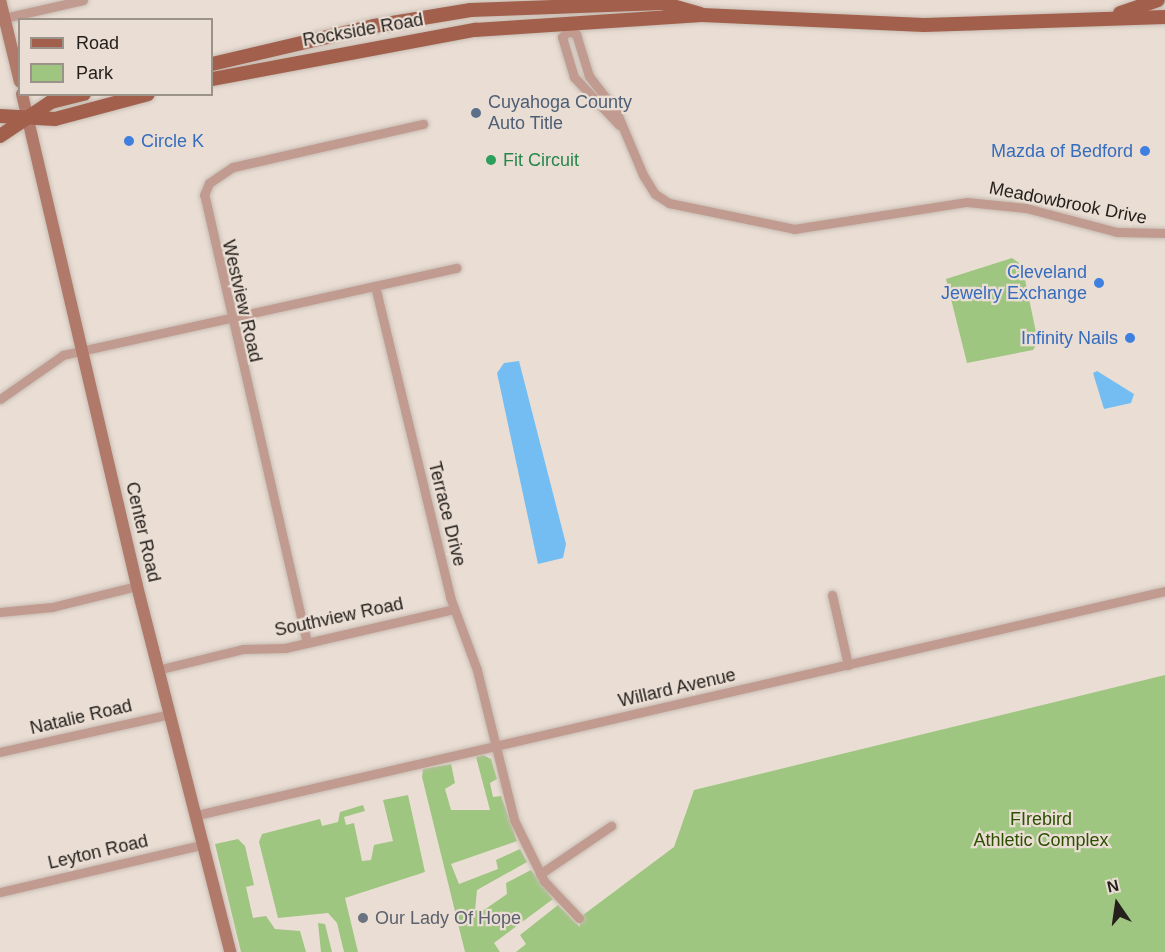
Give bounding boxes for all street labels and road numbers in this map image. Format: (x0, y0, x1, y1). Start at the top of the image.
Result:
street label: Rockside Road (301, 9, 425, 51)
street label: Meadowbrook Drive (987, 177, 1149, 229)
street label: Westview Road (217, 238, 267, 364)
street label: Terrace Drive (424, 459, 470, 569)
street label: Center Road (121, 480, 165, 584)
street label: Southview Road (273, 593, 405, 641)
street label: Willard Avenue (616, 664, 738, 712)
street label: Natalie Road (28, 695, 134, 739)
street label: Leyton Road (46, 830, 150, 874)

